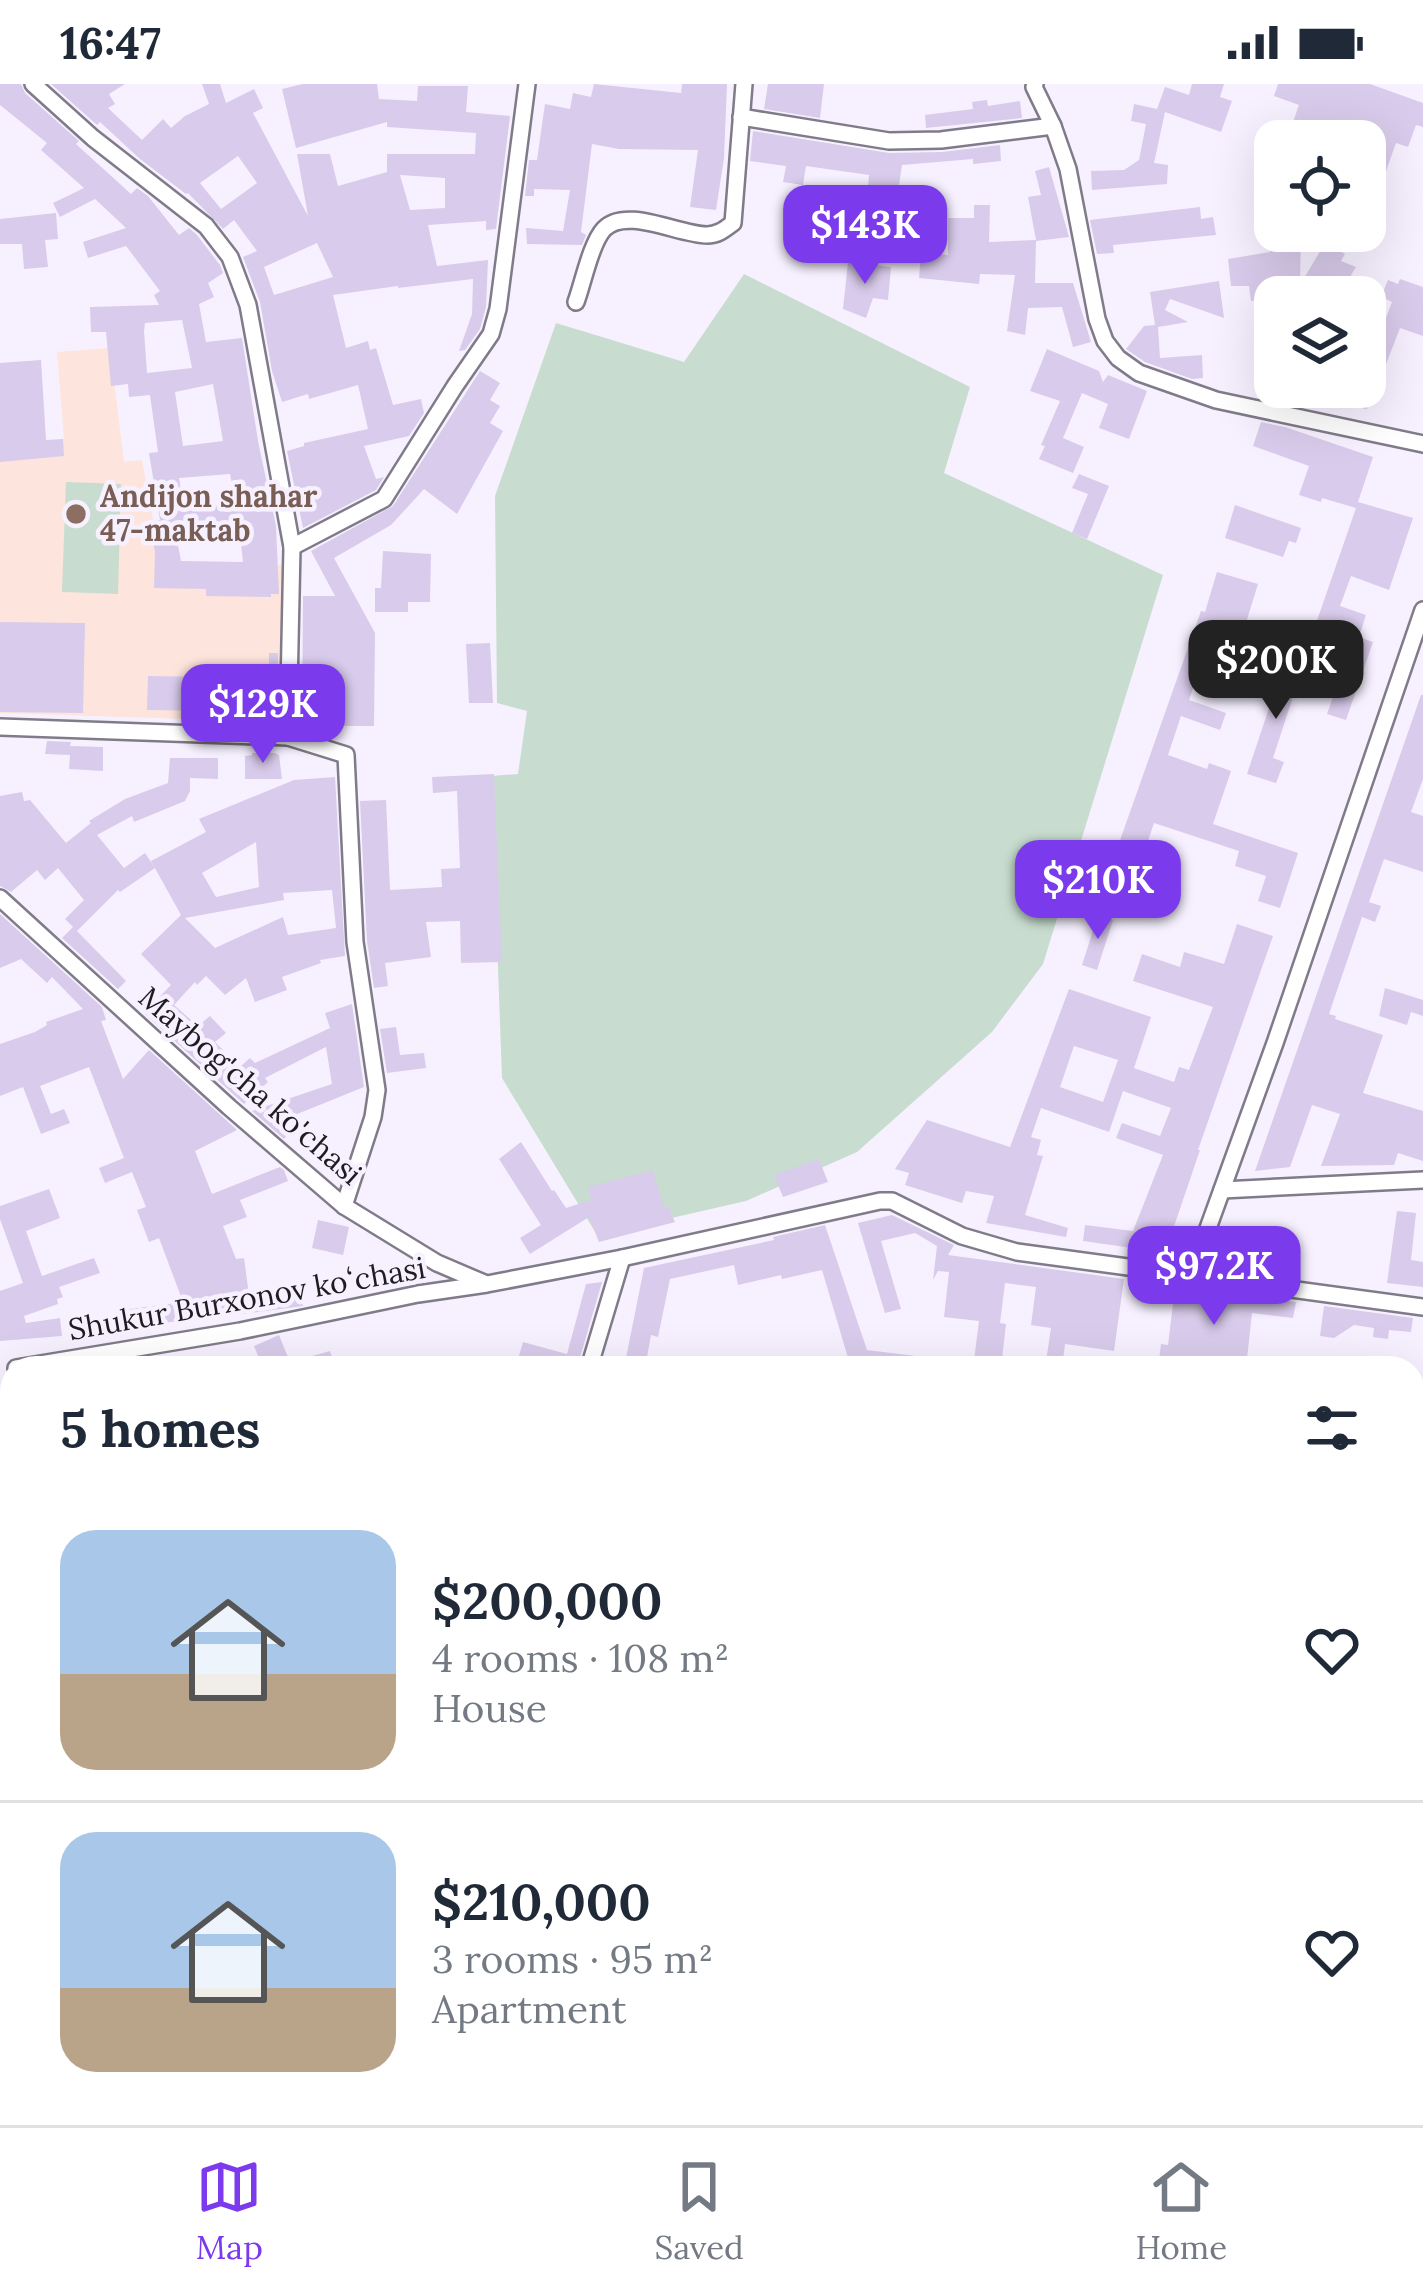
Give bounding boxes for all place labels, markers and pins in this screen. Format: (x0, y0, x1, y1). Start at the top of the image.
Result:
pin: $143K (781, 185, 949, 287)
place label: Andijon shahar 47-maktab (100, 477, 318, 549)
marker: Andijon shahar 47-maktab (63, 501, 89, 527)
pin: $200K (1192, 620, 1360, 722)
pin: $129K (179, 664, 347, 766)
pin: $210K (1014, 840, 1182, 942)
pin: $97.2K (1116, 1226, 1312, 1328)

